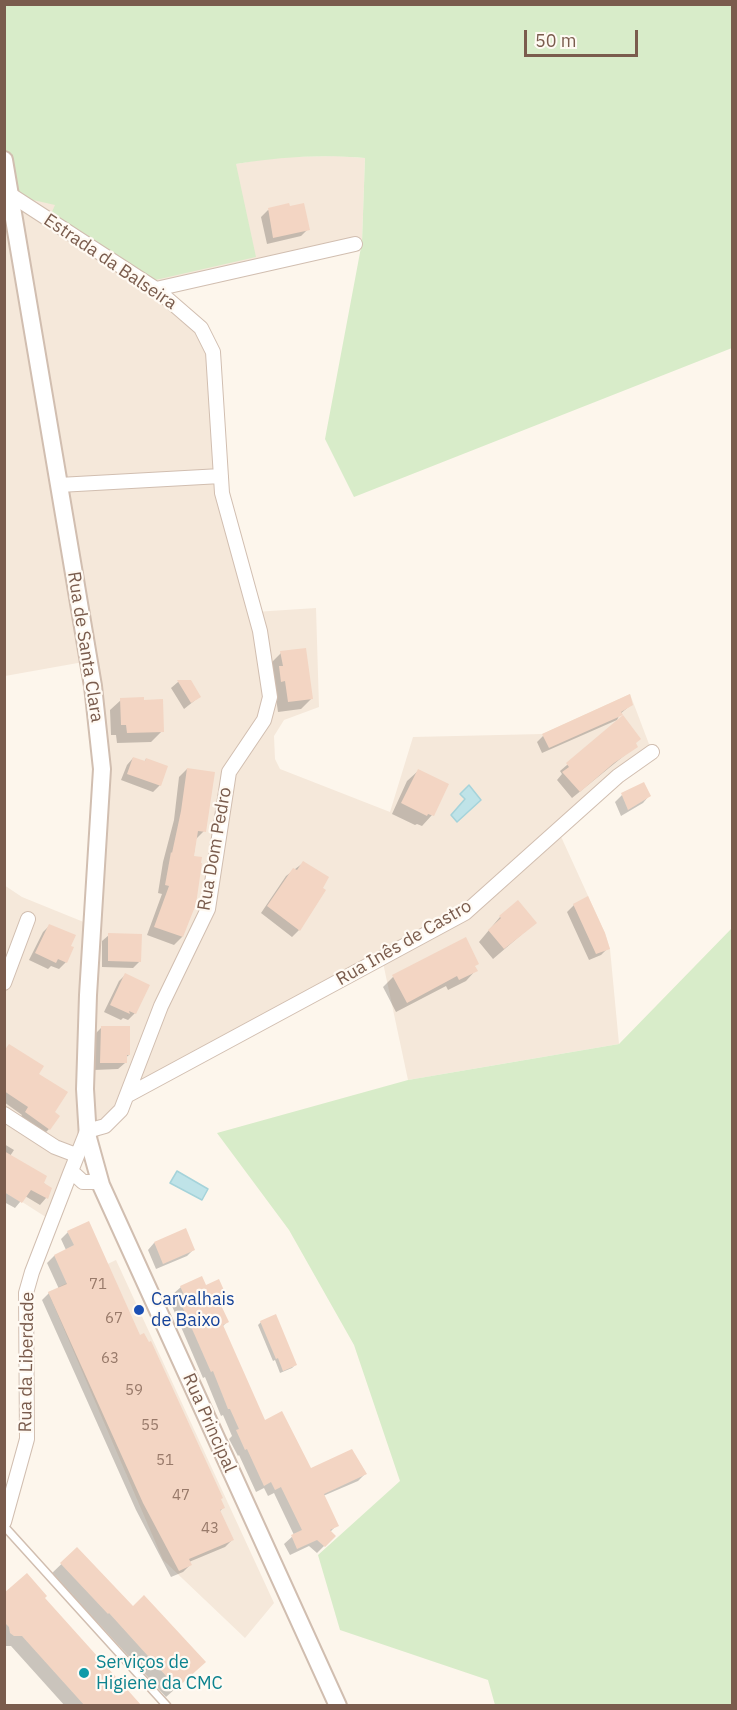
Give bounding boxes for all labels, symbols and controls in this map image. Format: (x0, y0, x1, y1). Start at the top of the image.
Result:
scale bar (527, 18, 641, 56)
text: 50 m (535, 29, 577, 52)
street label: Estrada da Balseira (39, 209, 181, 315)
street label: Rua de Santa Clara (62, 570, 108, 724)
street label: Rua Dom Pedro (193, 785, 237, 913)
street label: Rua Inês de Castro (332, 895, 476, 991)
house number: 71 (89, 1276, 107, 1294)
place label: Carvalhais de Baixo (151, 1289, 235, 1332)
street label: Rua da Liberdade (15, 1292, 39, 1432)
marker: Carvalhais de Baixo (132, 1303, 146, 1317)
house number: 67 (105, 1310, 123, 1328)
house number: 63 (101, 1350, 119, 1368)
street label: Rua Principal (178, 1370, 240, 1476)
house number: 59 (125, 1382, 143, 1400)
house number: 55 (141, 1417, 159, 1435)
house number: 51 (156, 1452, 174, 1470)
house number: 47 (172, 1487, 190, 1505)
house number: 43 (201, 1520, 219, 1538)
place label: Serviços de Higiene da CMC (96, 1652, 223, 1694)
marker: Serviços de Higiene da CMC (77, 1666, 91, 1680)

